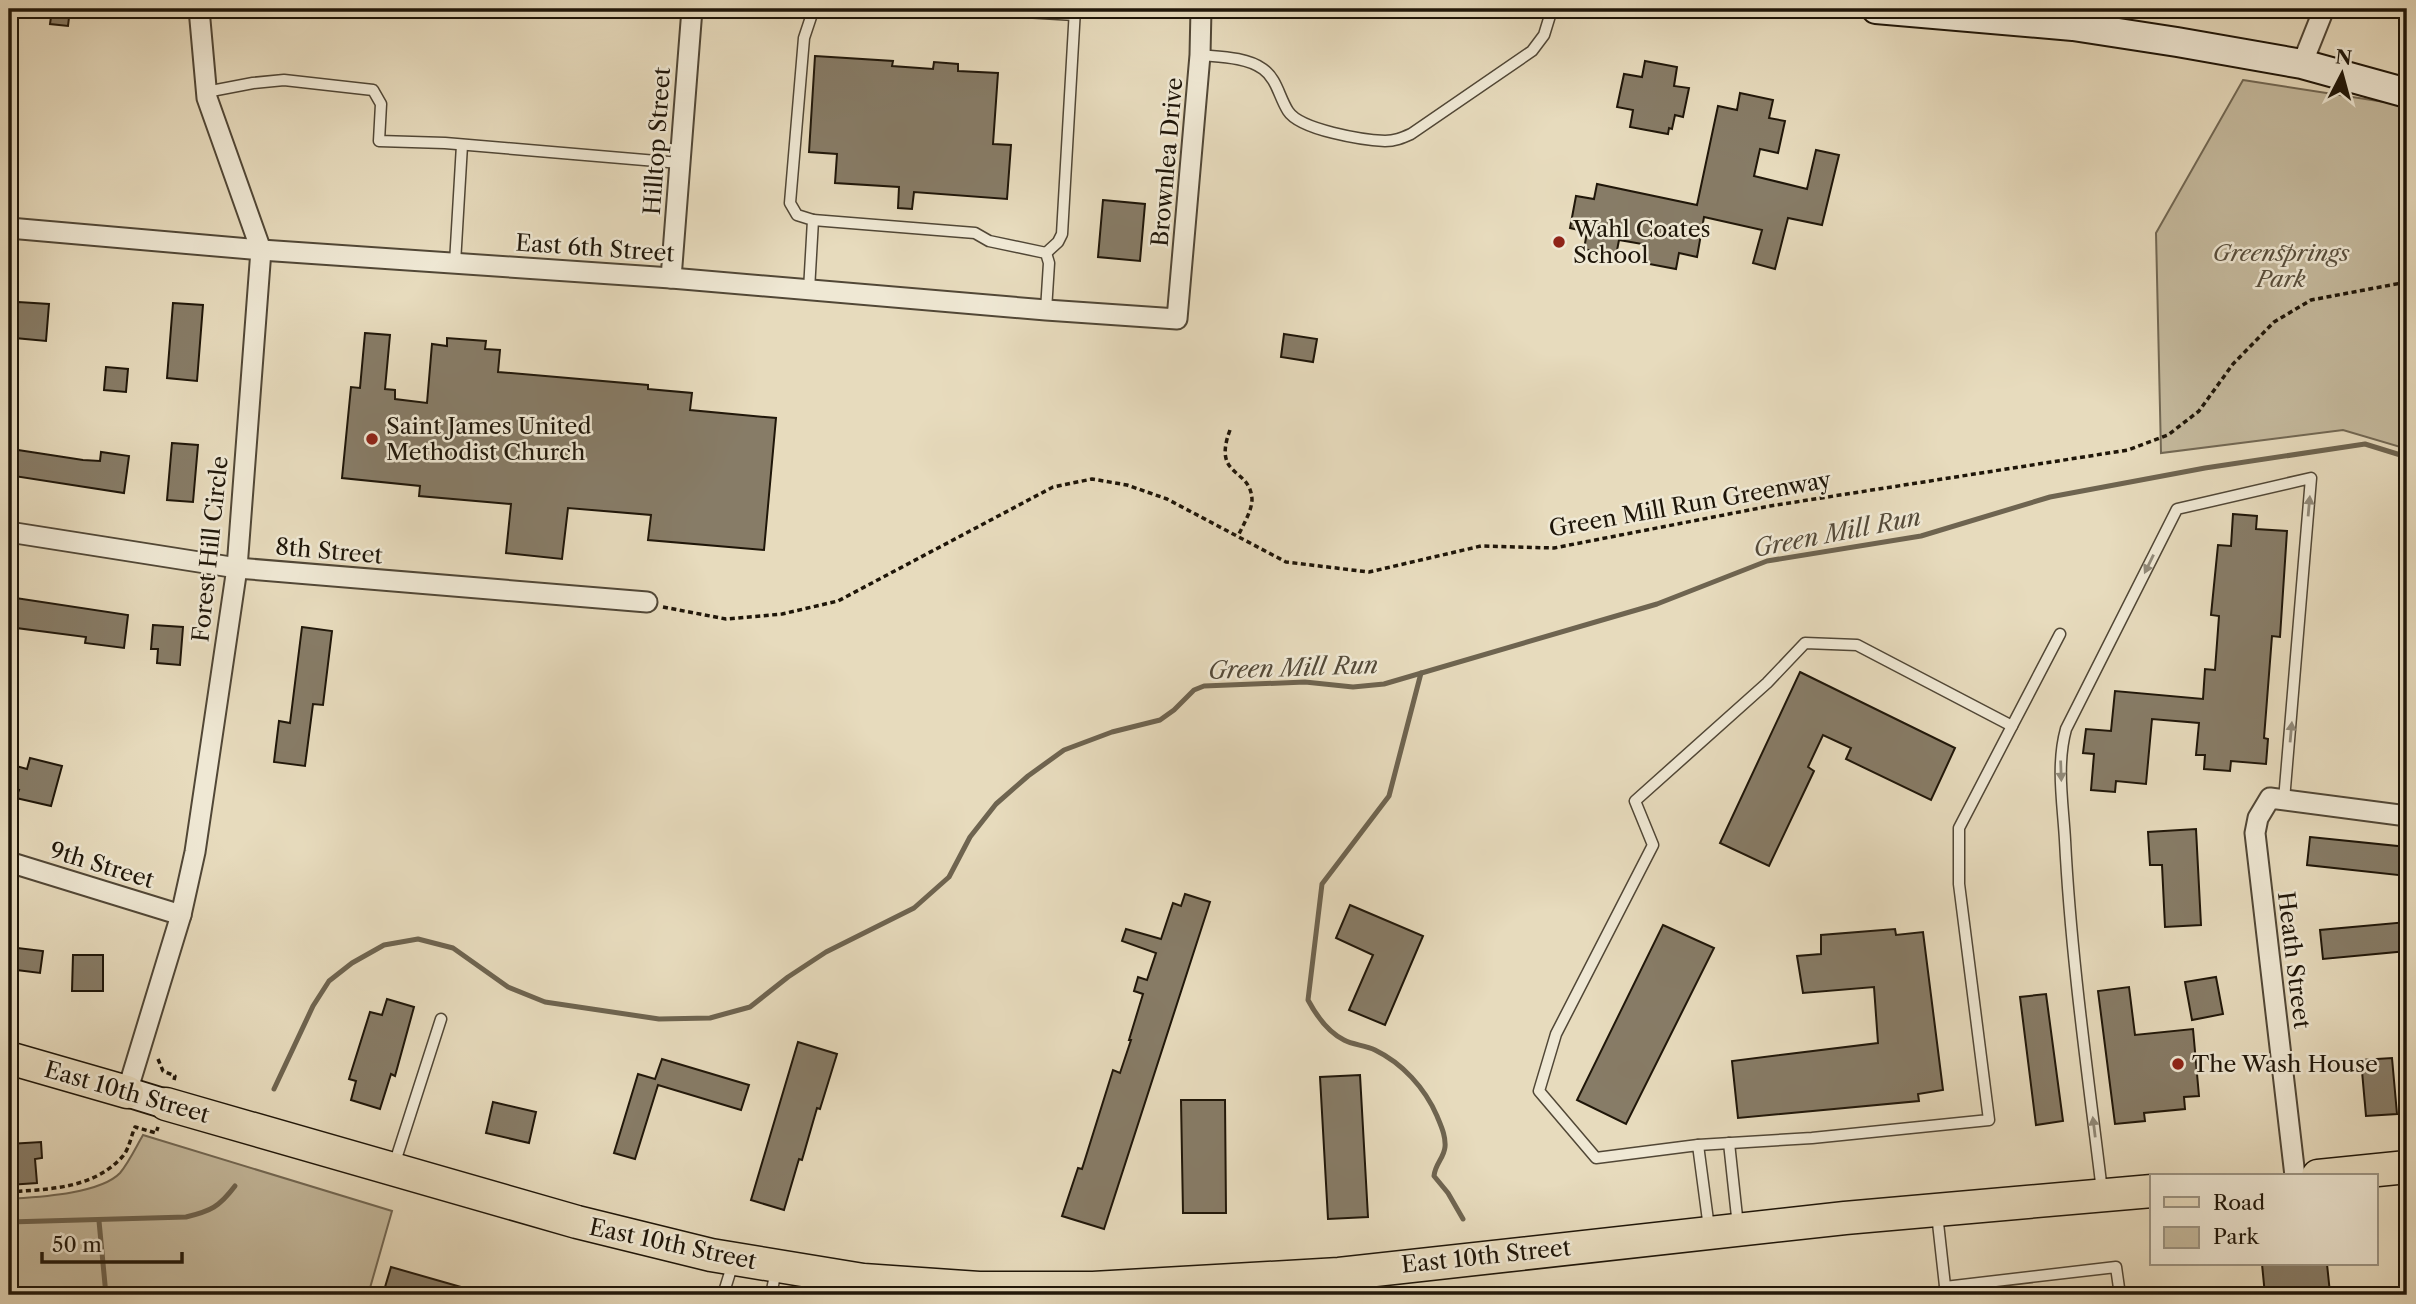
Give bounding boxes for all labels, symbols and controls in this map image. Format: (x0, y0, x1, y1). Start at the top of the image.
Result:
north arrow (2308, 38, 2378, 108)
text: N (2334, 45, 2353, 70)
street label: Hilltop Street (638, 66, 676, 216)
street label: Brownlea Drive (1146, 76, 1188, 248)
place label: Wahl Coates School (1572, 215, 1711, 269)
street label: East 6th Street (514, 228, 676, 268)
marker: Wahl Coates School (1551, 234, 1567, 250)
park label: Greensprings Park (2212, 239, 2350, 293)
place label: Saint James United Methodist Church (386, 412, 591, 466)
marker: Saint James United Methodist Church (364, 431, 380, 447)
street label: Forest Hill Circle (186, 455, 234, 643)
street label: Green Mill Run Greenway (1547, 465, 1833, 543)
one-way arrow (2304, 494, 2315, 516)
water label: Green Mill Run (1751, 502, 1923, 563)
street label: 8th Street (274, 532, 384, 570)
one-way arrow (2144, 554, 2155, 574)
water label: Green Mill Run (1207, 650, 1379, 685)
one-way arrow (2286, 721, 2297, 743)
one-way arrow (2056, 760, 2067, 782)
street label: 9th Street (47, 836, 157, 894)
street label: Heath Street (2272, 890, 2316, 1030)
place label: The Wash House (2192, 1050, 2378, 1078)
street label: East 10th Street (41, 1055, 213, 1129)
marker: The Wash House (2170, 1056, 2186, 1072)
one-way arrow (2089, 1116, 2100, 1138)
legend (2150, 1174, 2378, 1266)
text: Road (2213, 1190, 2265, 1215)
street label: East 10th Street (587, 1213, 759, 1275)
scale bar (42, 1220, 182, 1264)
text: Park (2213, 1224, 2259, 1249)
text: 50 m (52, 1232, 102, 1257)
street label: East 10th Street (1400, 1233, 1572, 1279)

